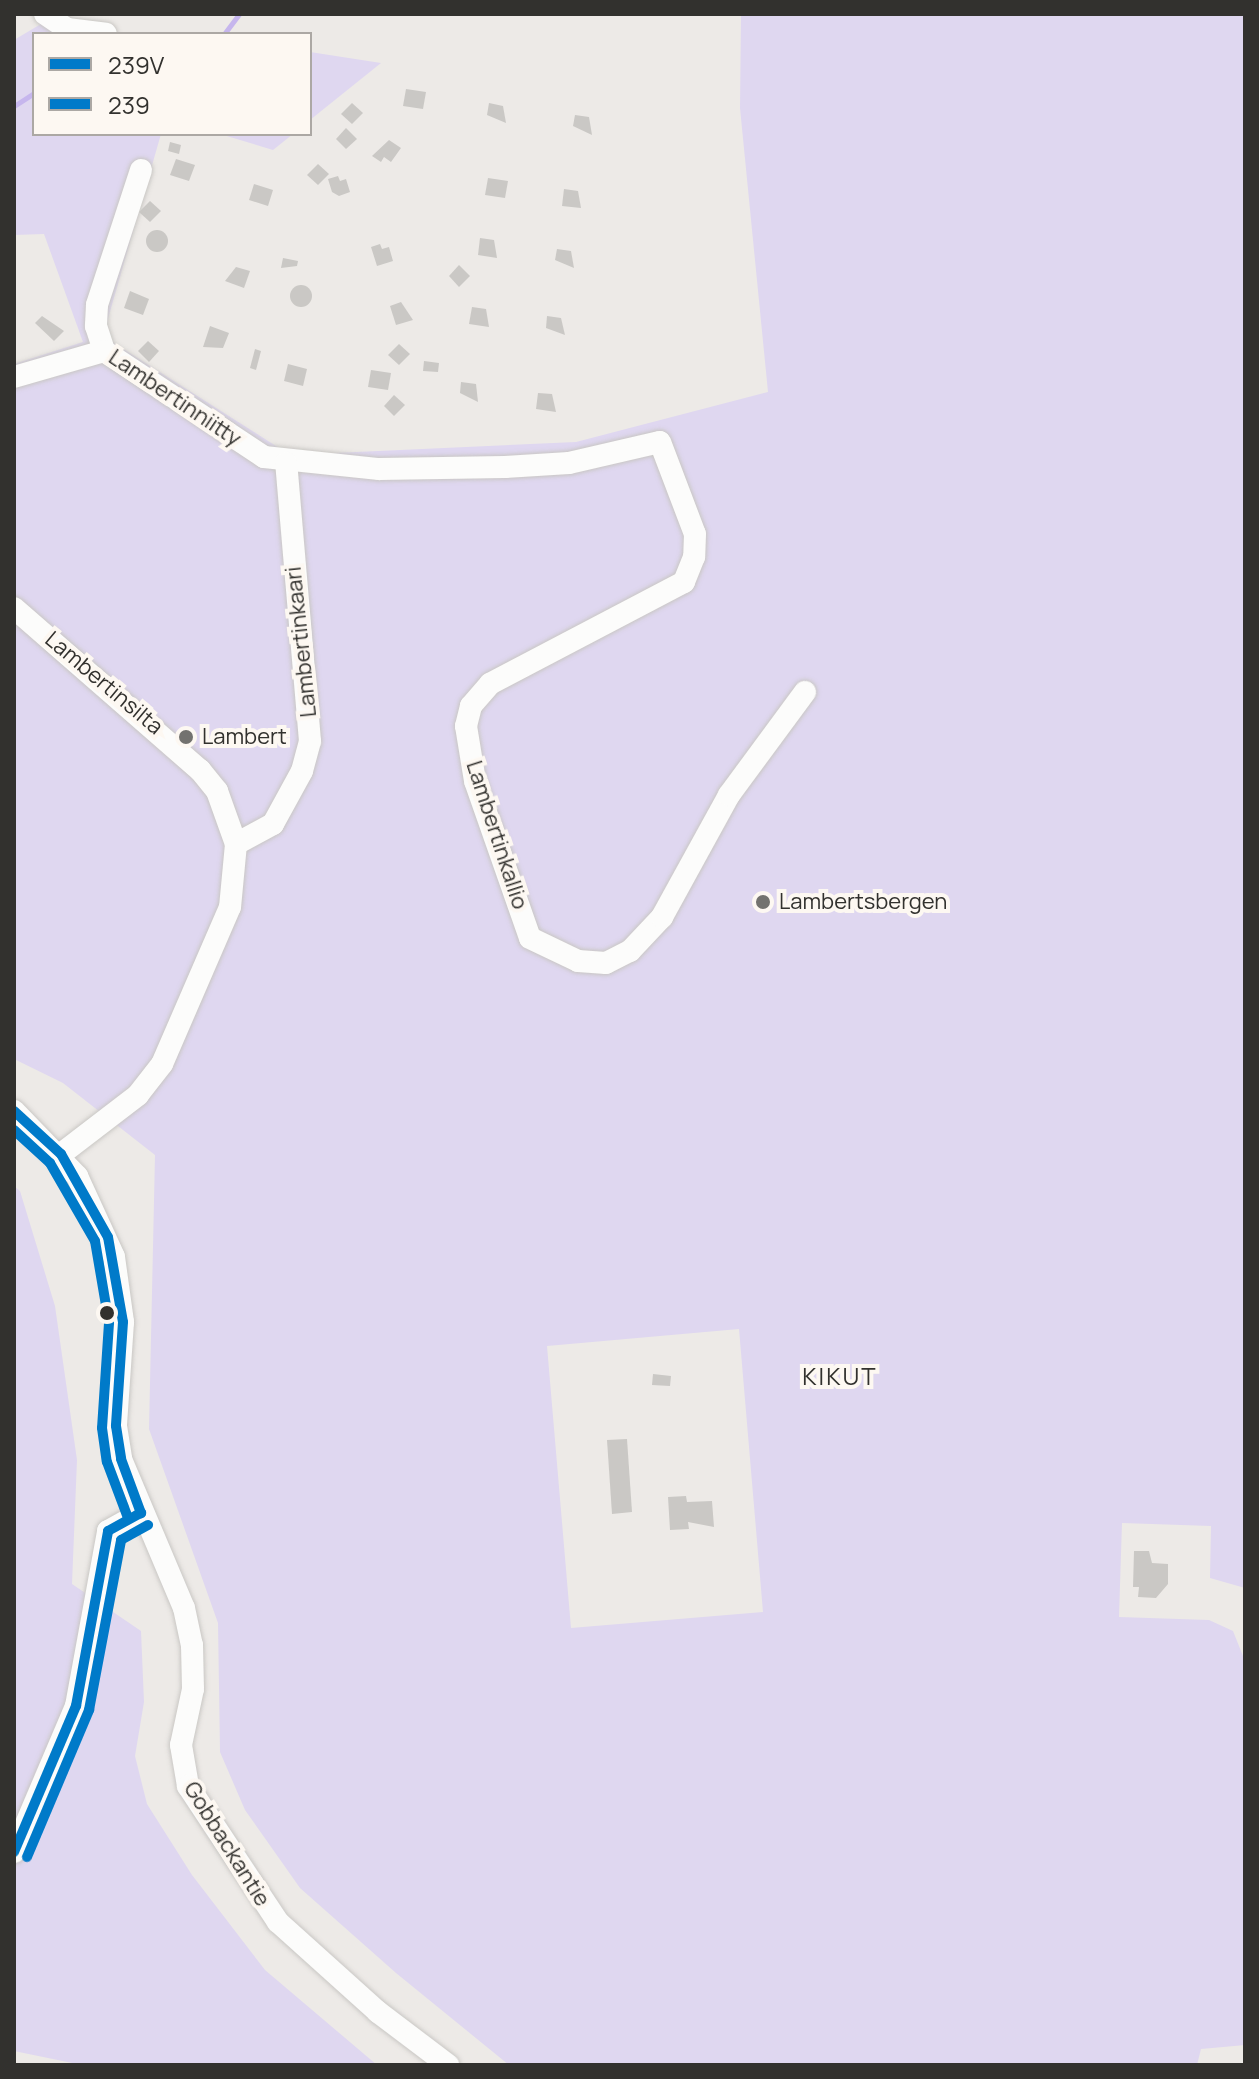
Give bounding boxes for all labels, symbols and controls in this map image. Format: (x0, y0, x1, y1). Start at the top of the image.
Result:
legend (32, 32, 312, 136)
text: 239V (108, 48, 164, 81)
text: 239 (108, 88, 150, 121)
street label: Lambertinniitty (104, 344, 246, 452)
street label: Lambertinkaari (280, 565, 322, 719)
street label: Lambertinsilta (40, 626, 168, 740)
place label: Lambert (202, 724, 287, 750)
marker: Lambert (177, 728, 195, 746)
street label: Lambertinkallio (461, 757, 533, 913)
place label: Lambertsbergen (779, 889, 947, 915)
marker: Lambertsbergen (754, 893, 772, 911)
unlabelled marker (99, 1305, 115, 1321)
district label: KIKUT (802, 1362, 878, 1390)
street label: Gobbackantie (178, 1777, 276, 1911)

